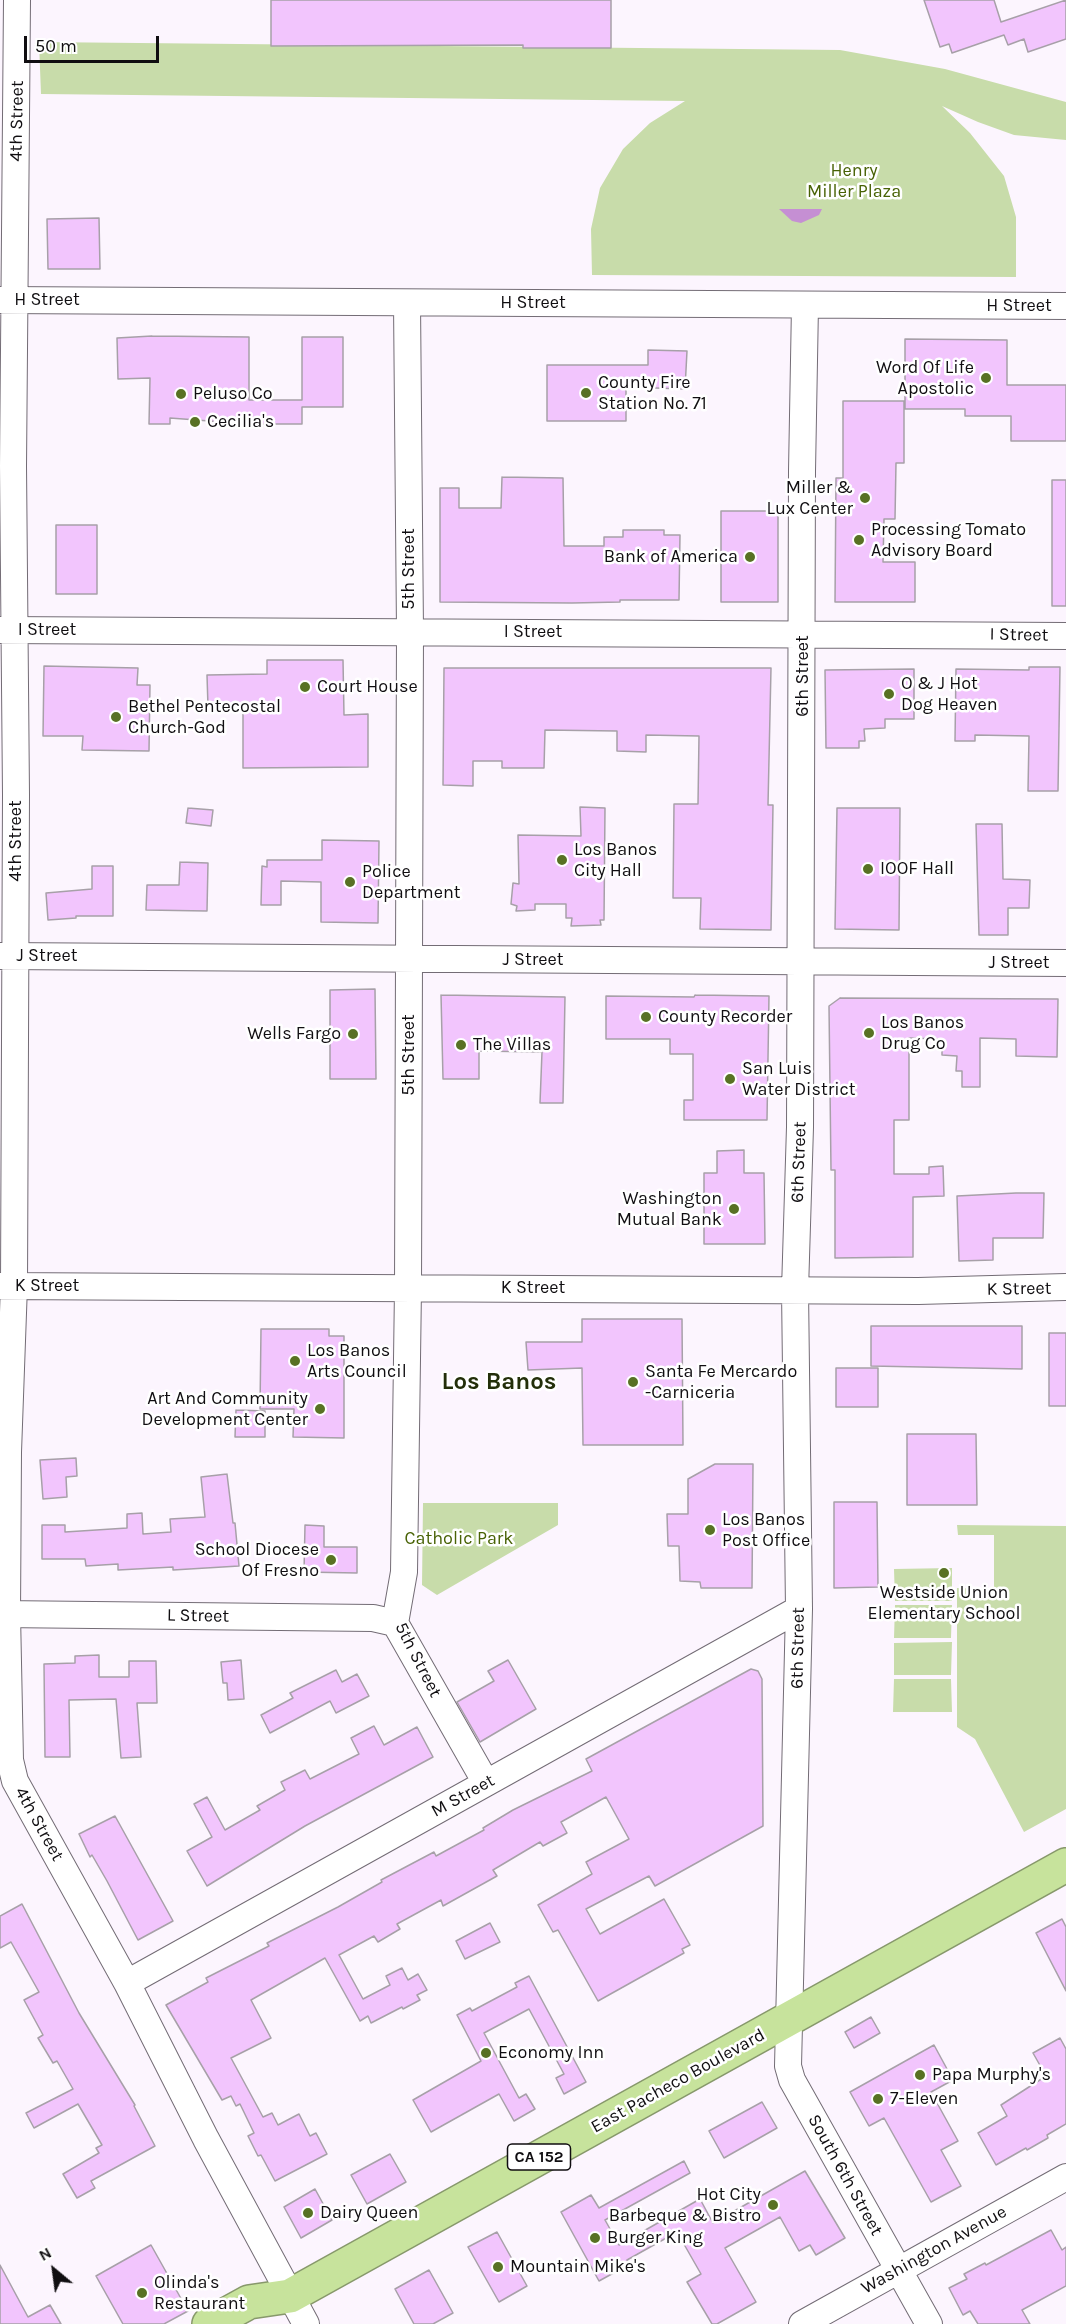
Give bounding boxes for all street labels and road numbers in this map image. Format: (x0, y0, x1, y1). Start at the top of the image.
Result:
street label: 4th Street (5, 80, 29, 162)
street label: H Street (14, 289, 80, 311)
street label: H Street (500, 292, 566, 314)
street label: H Street (986, 295, 1052, 317)
street label: 5th Street (398, 528, 420, 610)
street label: I Street (18, 619, 76, 641)
street label: I Street (504, 621, 562, 643)
street label: I Street (989, 624, 1049, 646)
street label: 6th Street (792, 635, 814, 717)
street label: 4th Street (5, 800, 27, 882)
street label: J Street (17, 945, 77, 967)
street label: J Street (503, 949, 563, 971)
street label: J Street (989, 952, 1049, 974)
street label: 5th Street (398, 1014, 420, 1096)
street label: 6th Street (787, 1121, 811, 1203)
street label: K Street (15, 1275, 79, 1297)
street label: K Street (501, 1277, 565, 1299)
street label: K Street (987, 1278, 1051, 1300)
street label: L Street (167, 1605, 229, 1627)
street label: 6th Street (786, 1607, 810, 1689)
street label: 5th Street (390, 1619, 446, 1701)
street label: M Street (428, 1770, 498, 1822)
street label: 4th Street (10, 1783, 68, 1865)
street label: East Pacheco Boulevard (587, 2024, 769, 2138)
street label: South 6th Street (803, 2111, 887, 2239)
road number: CA 152 (508, 2144, 570, 2170)
street label: Washington Avenue (857, 2201, 1011, 2299)

